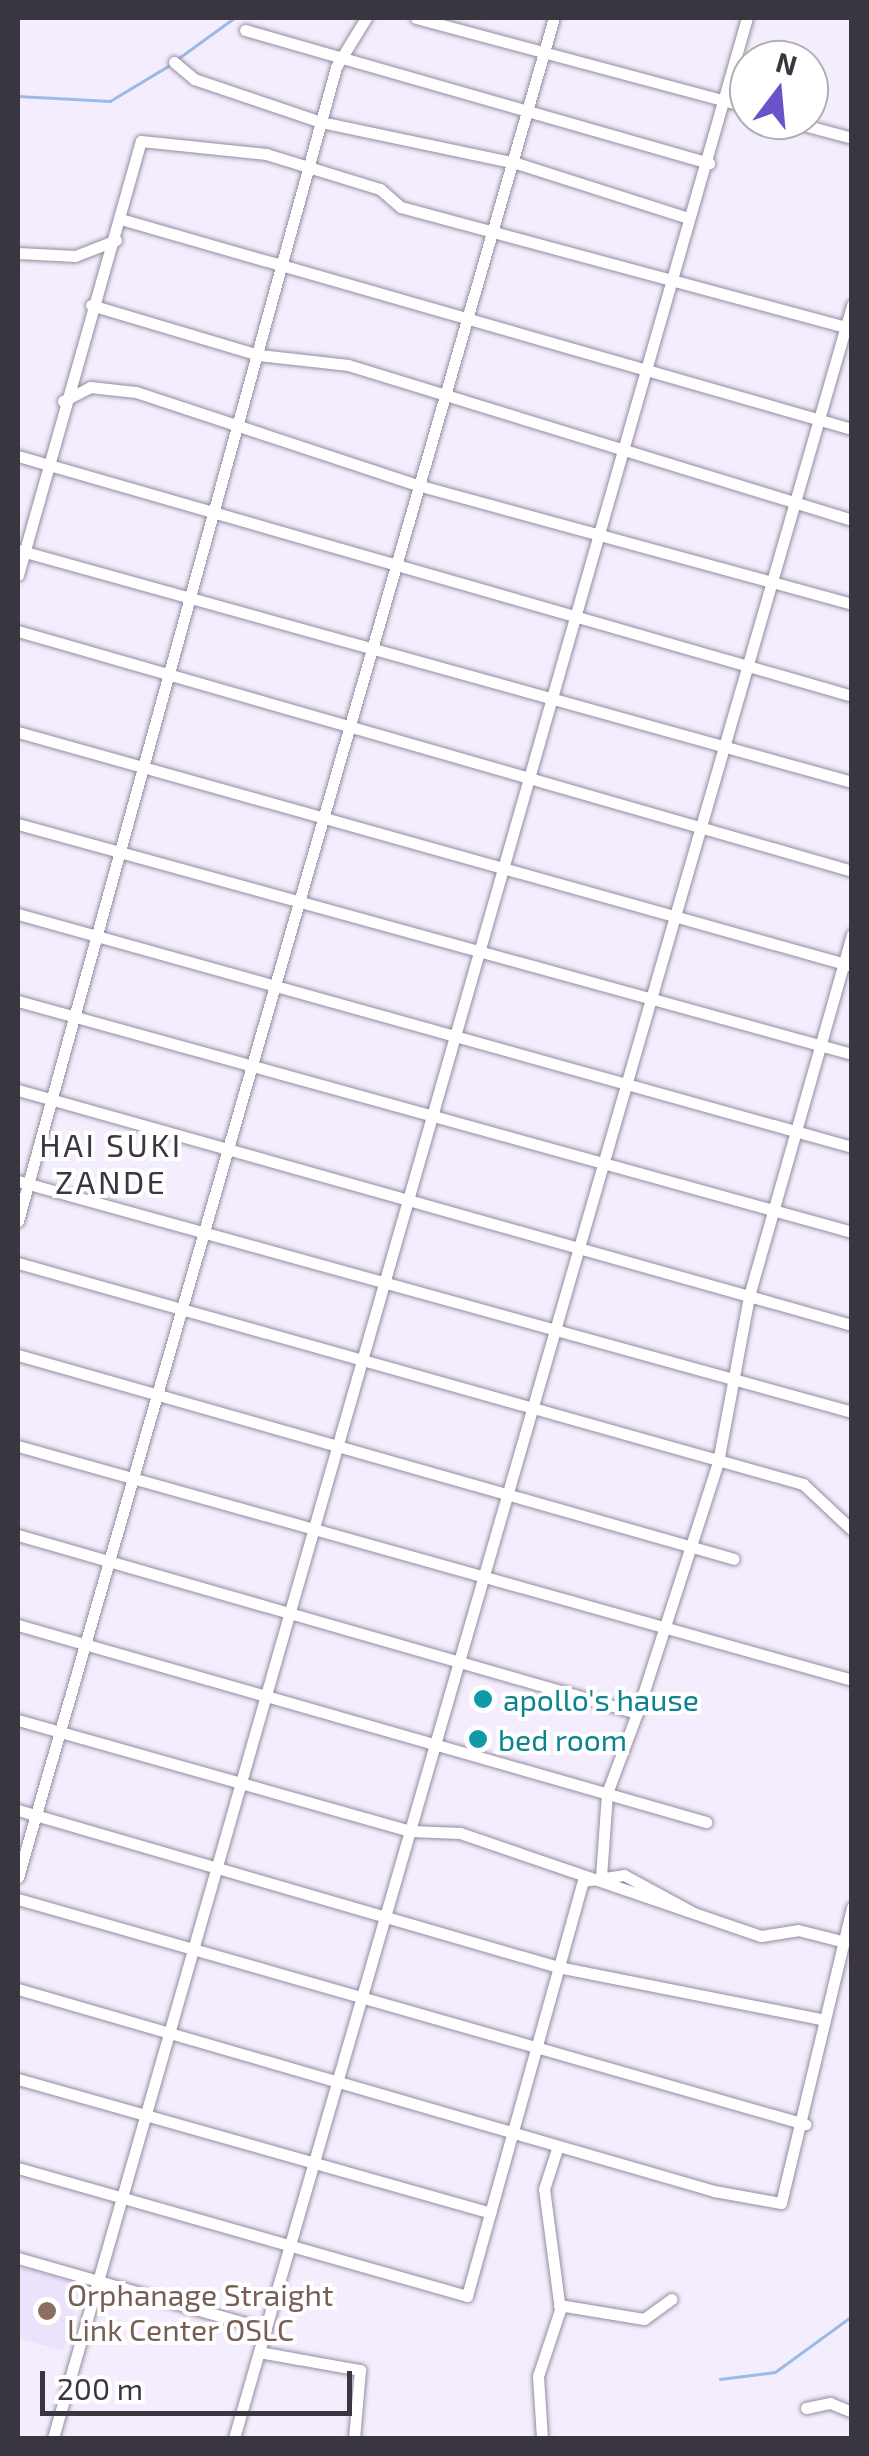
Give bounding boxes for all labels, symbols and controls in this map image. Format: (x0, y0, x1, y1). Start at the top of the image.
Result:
north arrow (729, 40, 829, 140)
text: N (772, 44, 801, 82)
district label: HAI SUKI ZANDE (39, 1126, 183, 1201)
place label: apollo's hause (503, 1681, 699, 1717)
marker: apollo's hause (472, 1688, 494, 1710)
place label: bed room (498, 1721, 627, 1757)
marker: bed room (467, 1728, 489, 1750)
place label: Orphanage Straight Link Center OSLC (67, 2276, 333, 2346)
marker: Orphanage Straight Link Center OSLC (36, 2300, 58, 2322)
scale bar (45, 2351, 358, 2413)
text: 200 m (57, 2370, 143, 2406)

